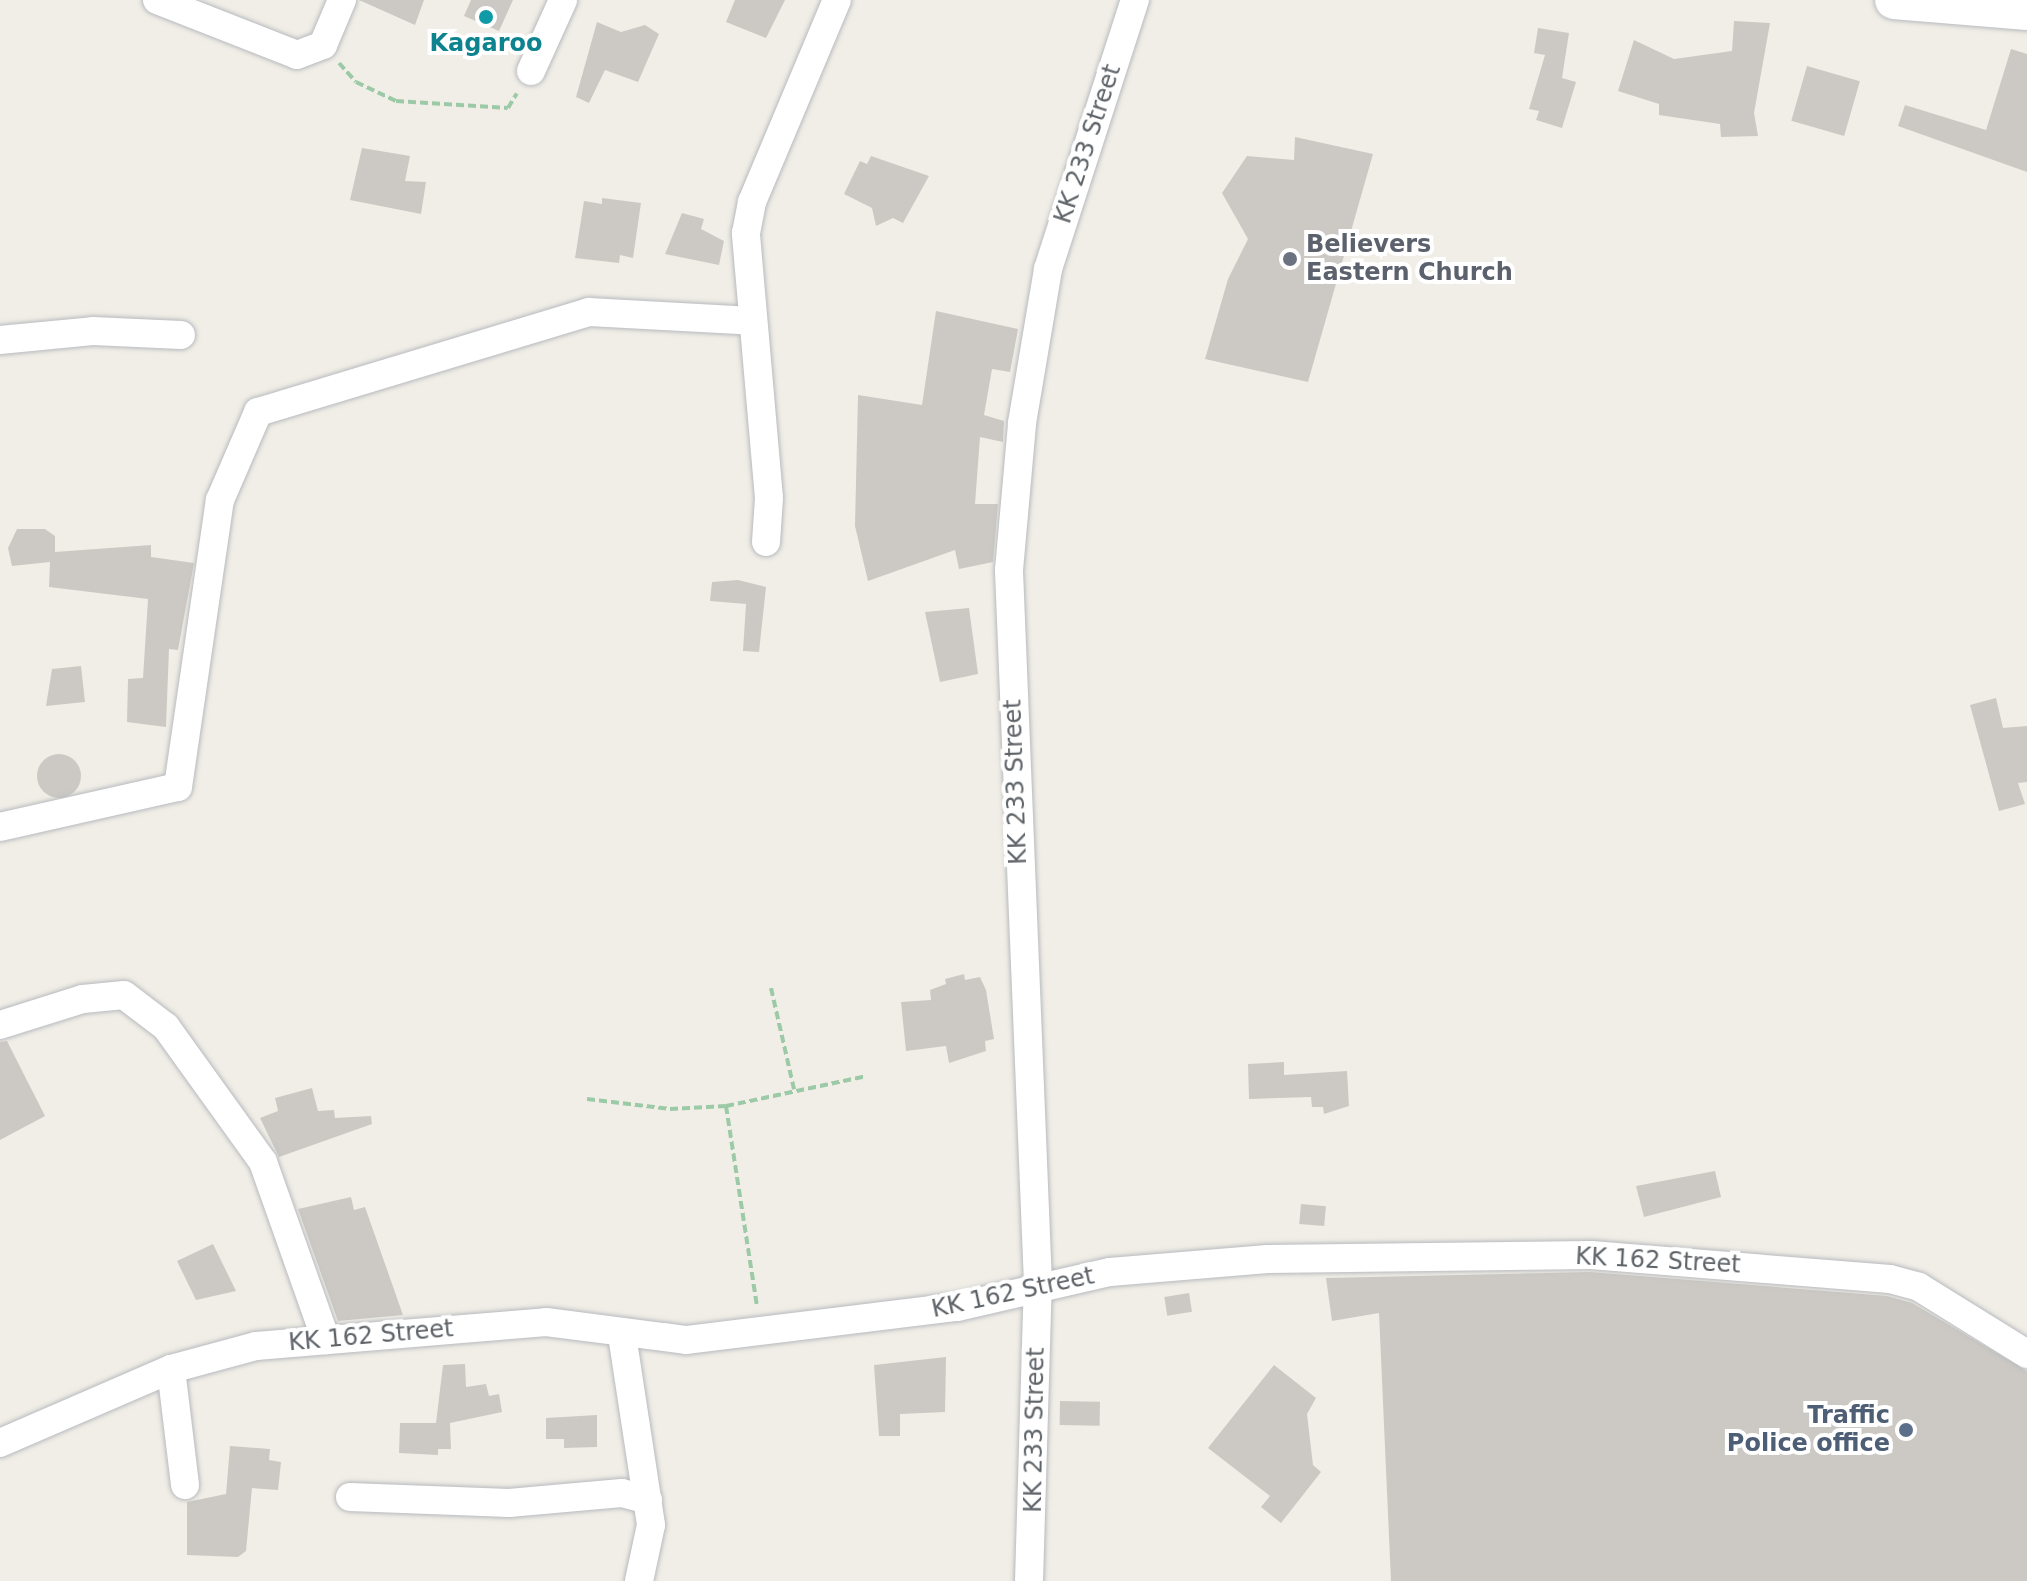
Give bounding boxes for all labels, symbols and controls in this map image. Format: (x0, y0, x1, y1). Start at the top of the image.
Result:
marker: Kagaroo (477, 8, 495, 26)
place label: Kagaroo (430, 30, 542, 58)
street label: KK 233 Street (1049, 61, 1127, 227)
place label: Believers Eastern Church (1306, 231, 1513, 287)
marker: Believers Eastern Church (1281, 250, 1299, 268)
street label: KK 233 Street (999, 699, 1033, 865)
street label: KK 162 Street (1575, 1242, 1741, 1280)
street label: KK 162 Street (929, 1262, 1097, 1324)
street label: KK 162 Street (287, 1314, 455, 1358)
street label: KK 233 Street (1019, 1347, 1051, 1513)
place label: Traffic Police office (1727, 1402, 1890, 1458)
marker: Traffic Police office (1897, 1421, 1915, 1439)

